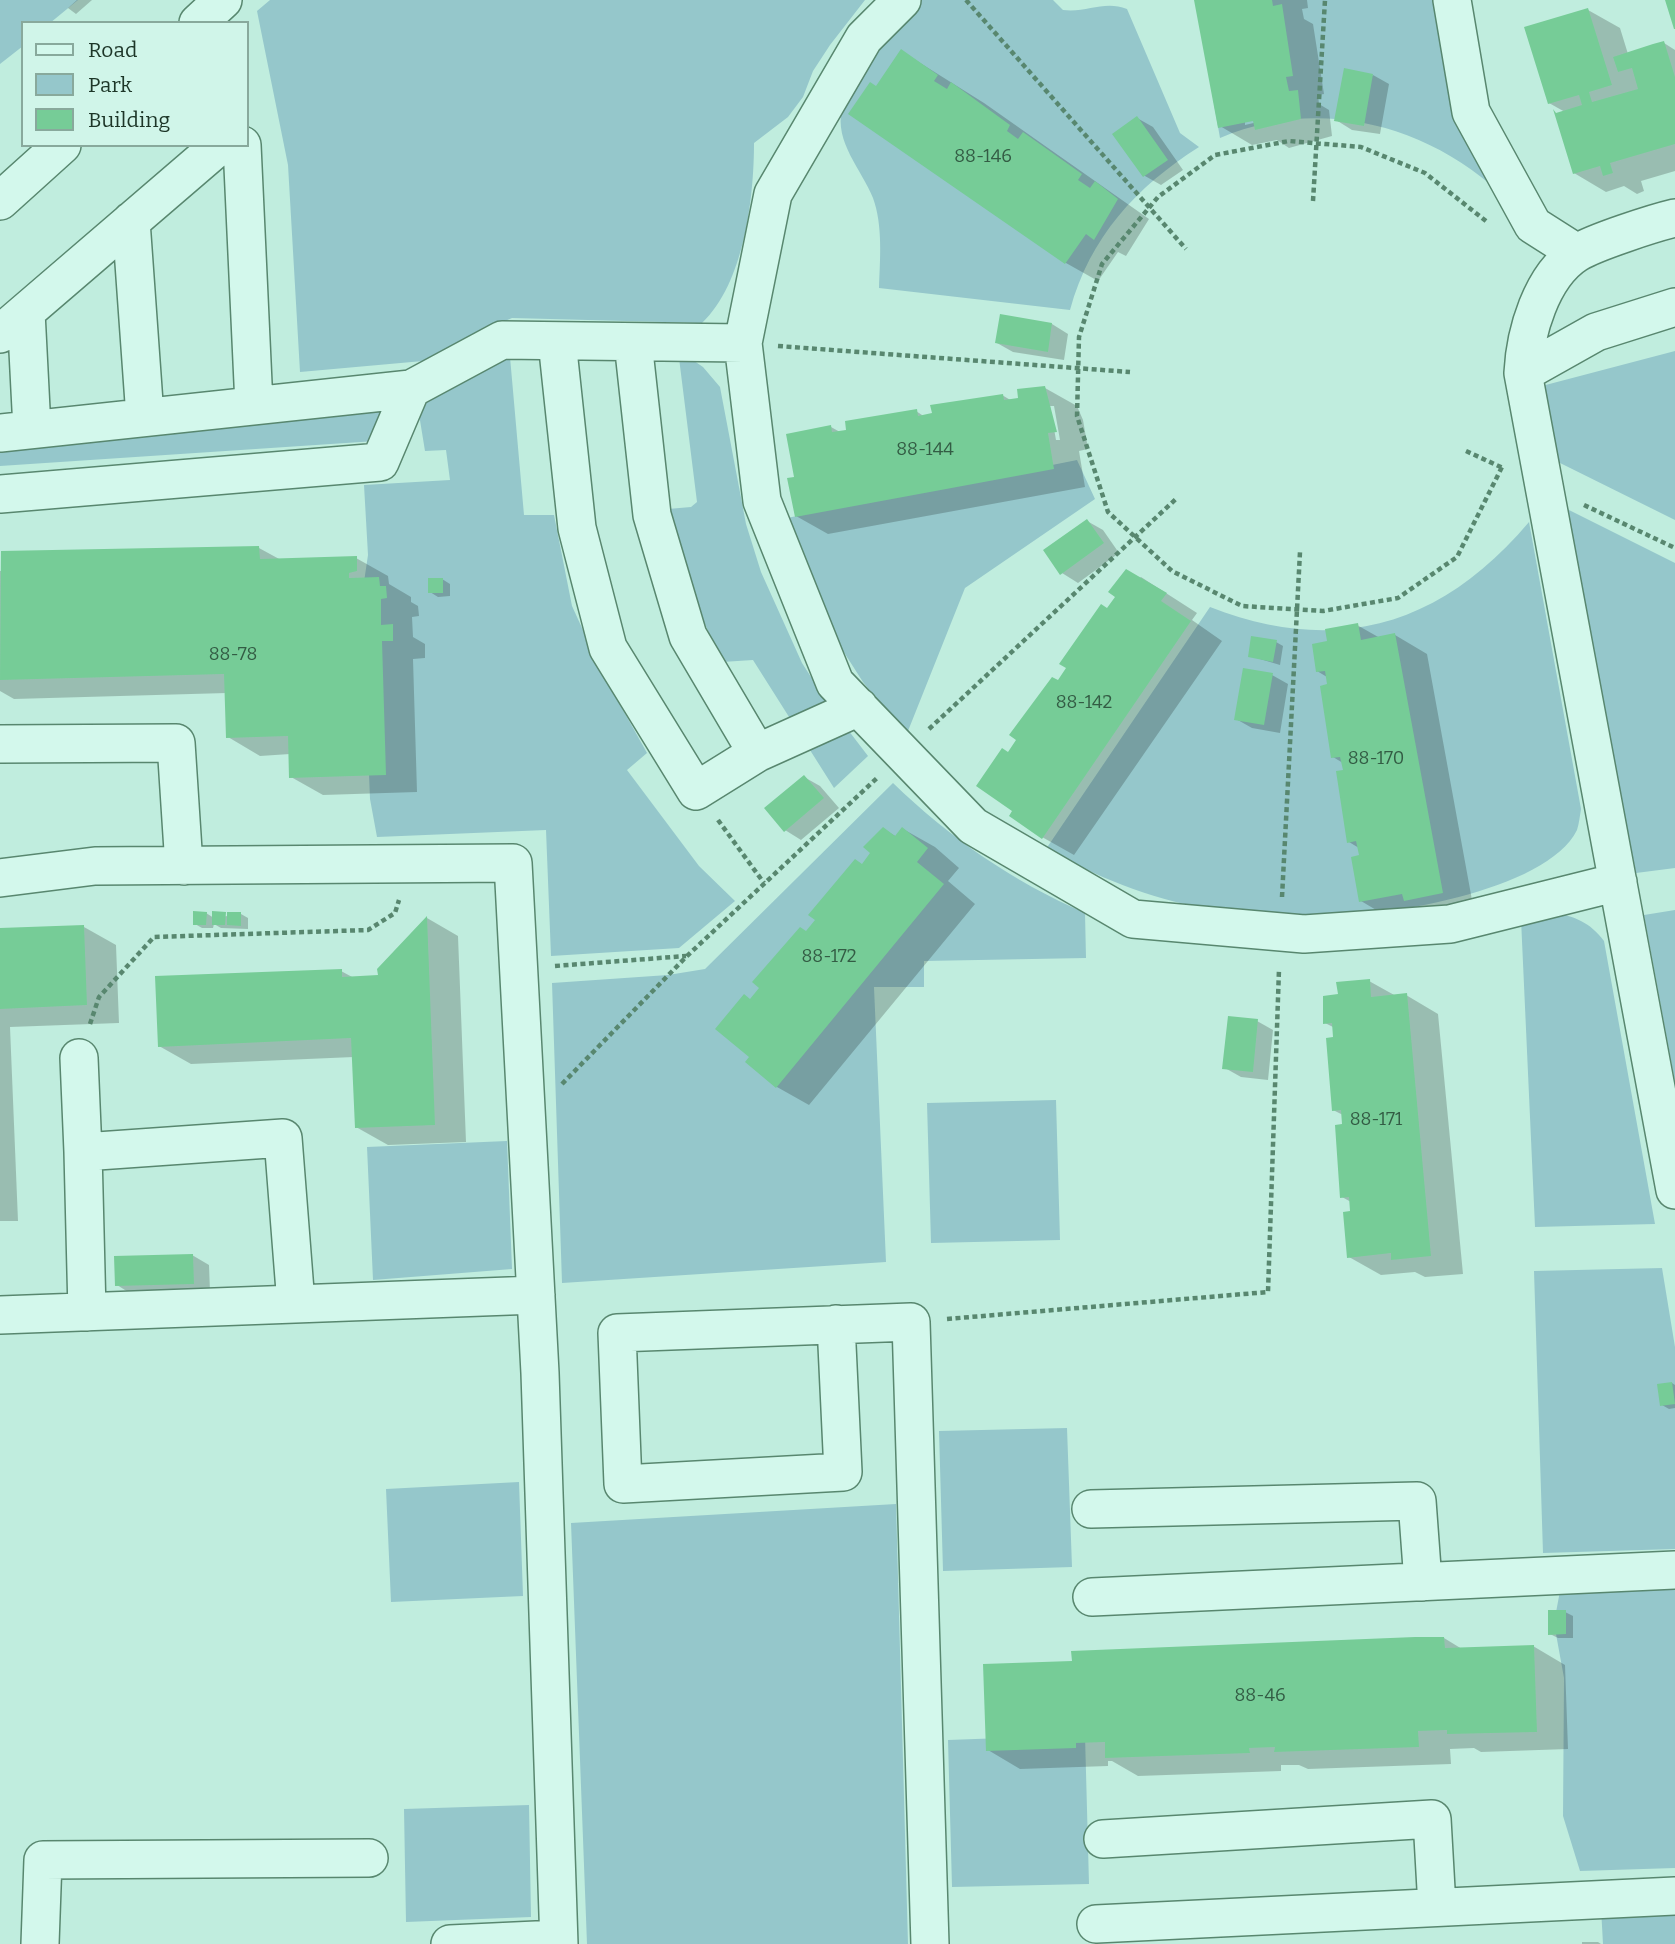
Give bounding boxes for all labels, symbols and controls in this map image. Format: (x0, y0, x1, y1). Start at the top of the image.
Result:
legend (21, 21, 248, 147)
text: Road (88, 37, 137, 63)
text: Park (88, 72, 132, 98)
text: Building (88, 107, 170, 133)
house number: 88-146 (954, 146, 1012, 168)
house number: 88-144 (896, 439, 954, 461)
house number: 88-78 (209, 644, 257, 666)
house number: 88-142 (1056, 692, 1112, 714)
house number: 88-170 (1348, 748, 1404, 770)
house number: 88-172 (802, 946, 856, 968)
house number: 88-171 (1350, 1109, 1402, 1131)
house number: 88-46 (1234, 1685, 1286, 1707)

